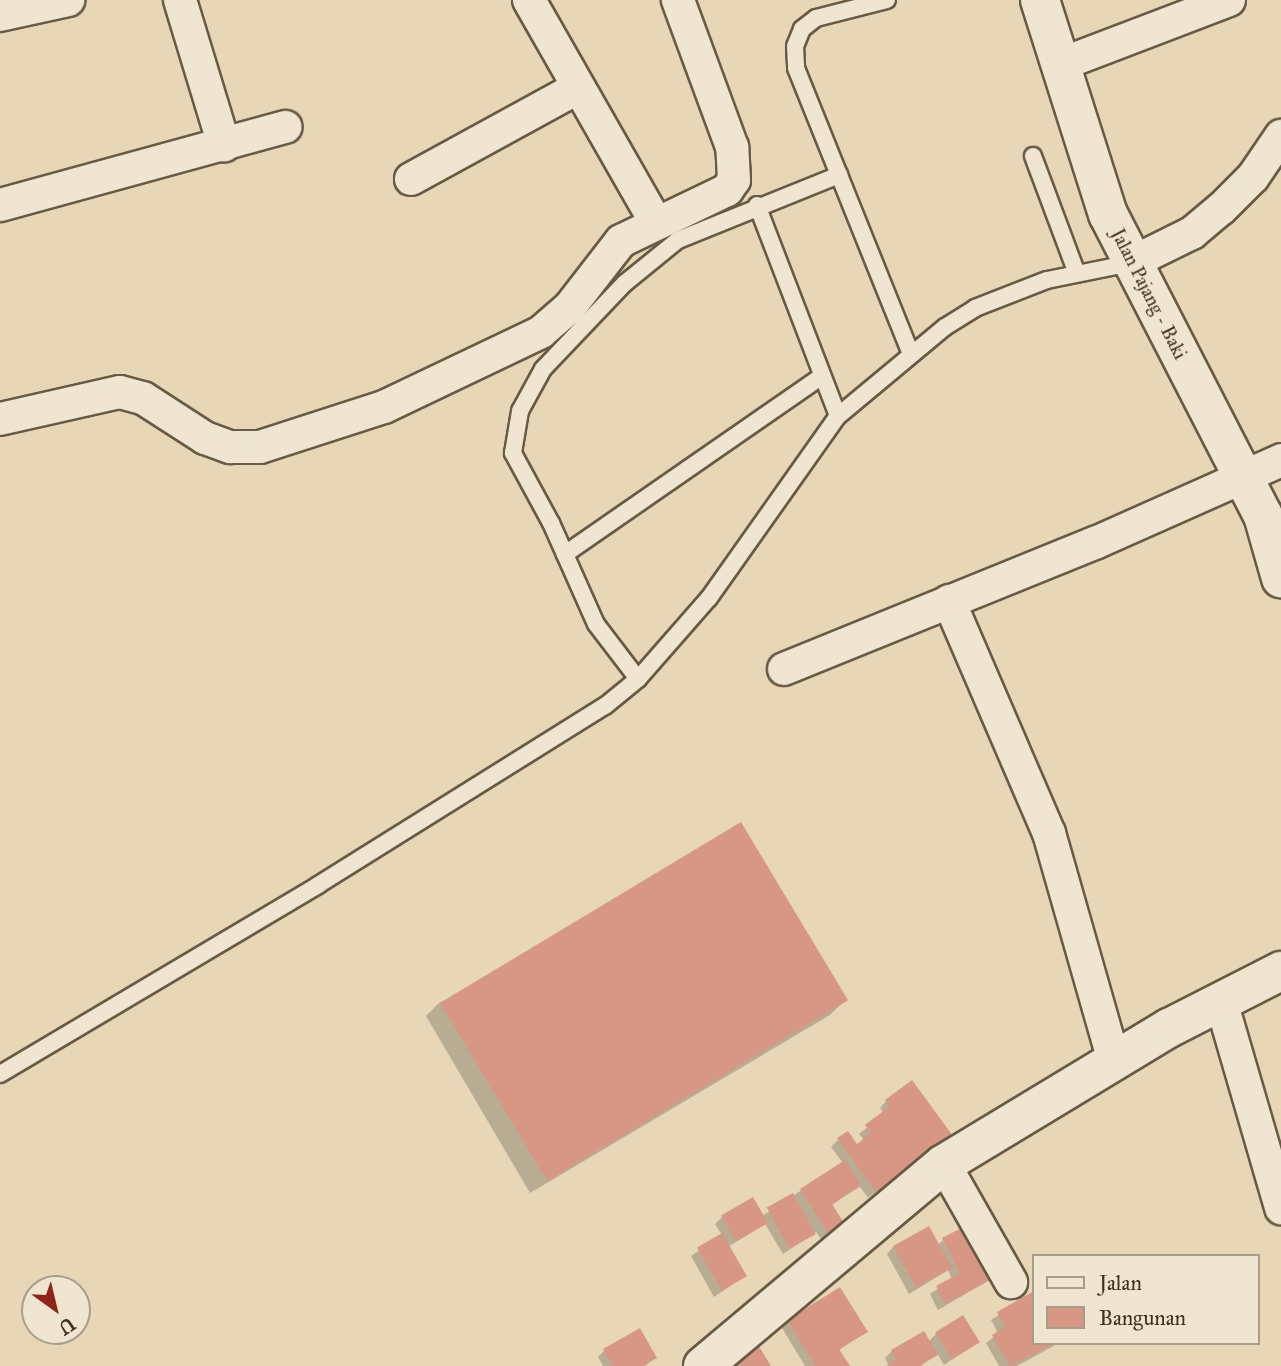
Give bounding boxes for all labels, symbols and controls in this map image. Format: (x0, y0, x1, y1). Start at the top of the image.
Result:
street label: Jalan Pajang - Baki (1106, 225, 1192, 363)
legend (1032, 1254, 1260, 1345)
text: Jalan (1099, 1270, 1142, 1296)
north arrow (21, 1275, 91, 1345)
text: Bangunan (1099, 1305, 1186, 1331)
text: U (54, 1312, 80, 1340)

